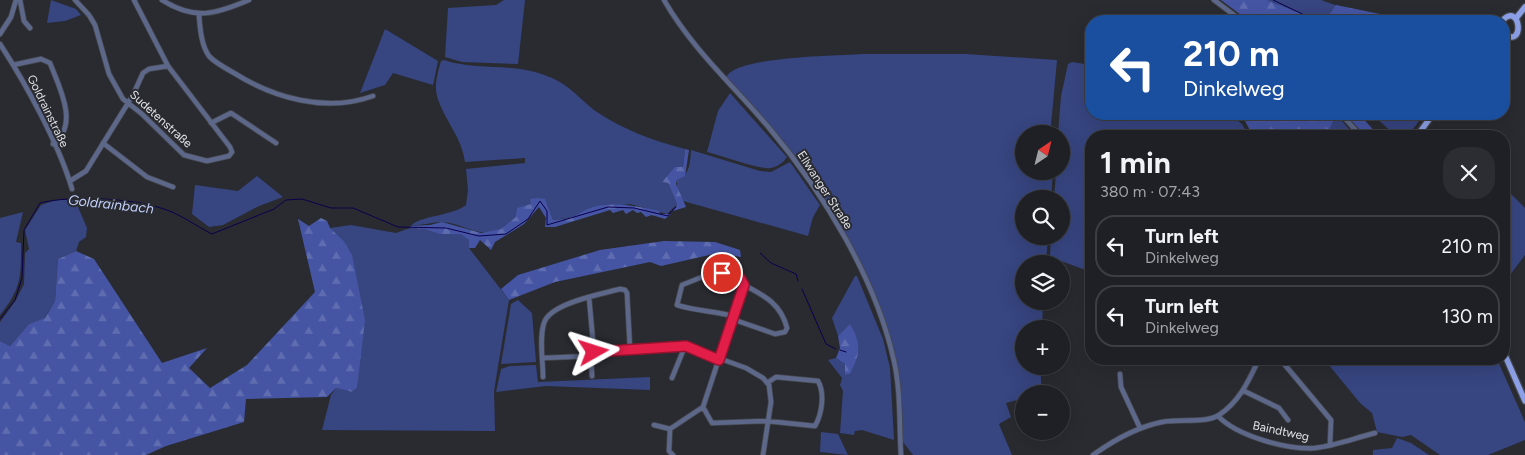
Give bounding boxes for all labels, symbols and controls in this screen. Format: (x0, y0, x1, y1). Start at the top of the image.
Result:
text: 210 m (1183, 33, 1280, 75)
icon: left (1100, 35, 1165, 100)
street label: Goldrainstraße (24, 72, 72, 150)
text: Dinkelweg (1183, 75, 1285, 102)
street label: Sudetenstraße (127, 87, 195, 151)
north arrow (1015, 125, 1070, 180)
map controls (1015, 125, 1070, 440)
text: 1 min (1100, 144, 1171, 181)
button: close (1443, 147, 1495, 199)
street label: Ellwanger Straße (794, 148, 856, 232)
text: 380 m · 07:43 (1100, 182, 1200, 201)
button: search (1015, 190, 1070, 245)
water label: Goldrainbach (67, 192, 155, 217)
text: Turn left (1145, 225, 1219, 248)
icon: left (1102, 232, 1130, 260)
text: 210 m (1441, 235, 1493, 258)
text: Dinkelweg (1145, 248, 1219, 267)
pin (701, 252, 743, 294)
button: layers (1015, 255, 1070, 310)
icon: arrive (708, 259, 736, 287)
text: Turn left (1145, 295, 1219, 318)
icon: left (1102, 302, 1130, 330)
text: 130 m (1442, 305, 1493, 328)
text: Dinkelweg (1145, 318, 1219, 337)
button: + (1015, 320, 1070, 375)
position arrow (567, 325, 619, 377)
button: − (1015, 385, 1070, 440)
street label: Baindtweg (1251, 418, 1311, 444)

